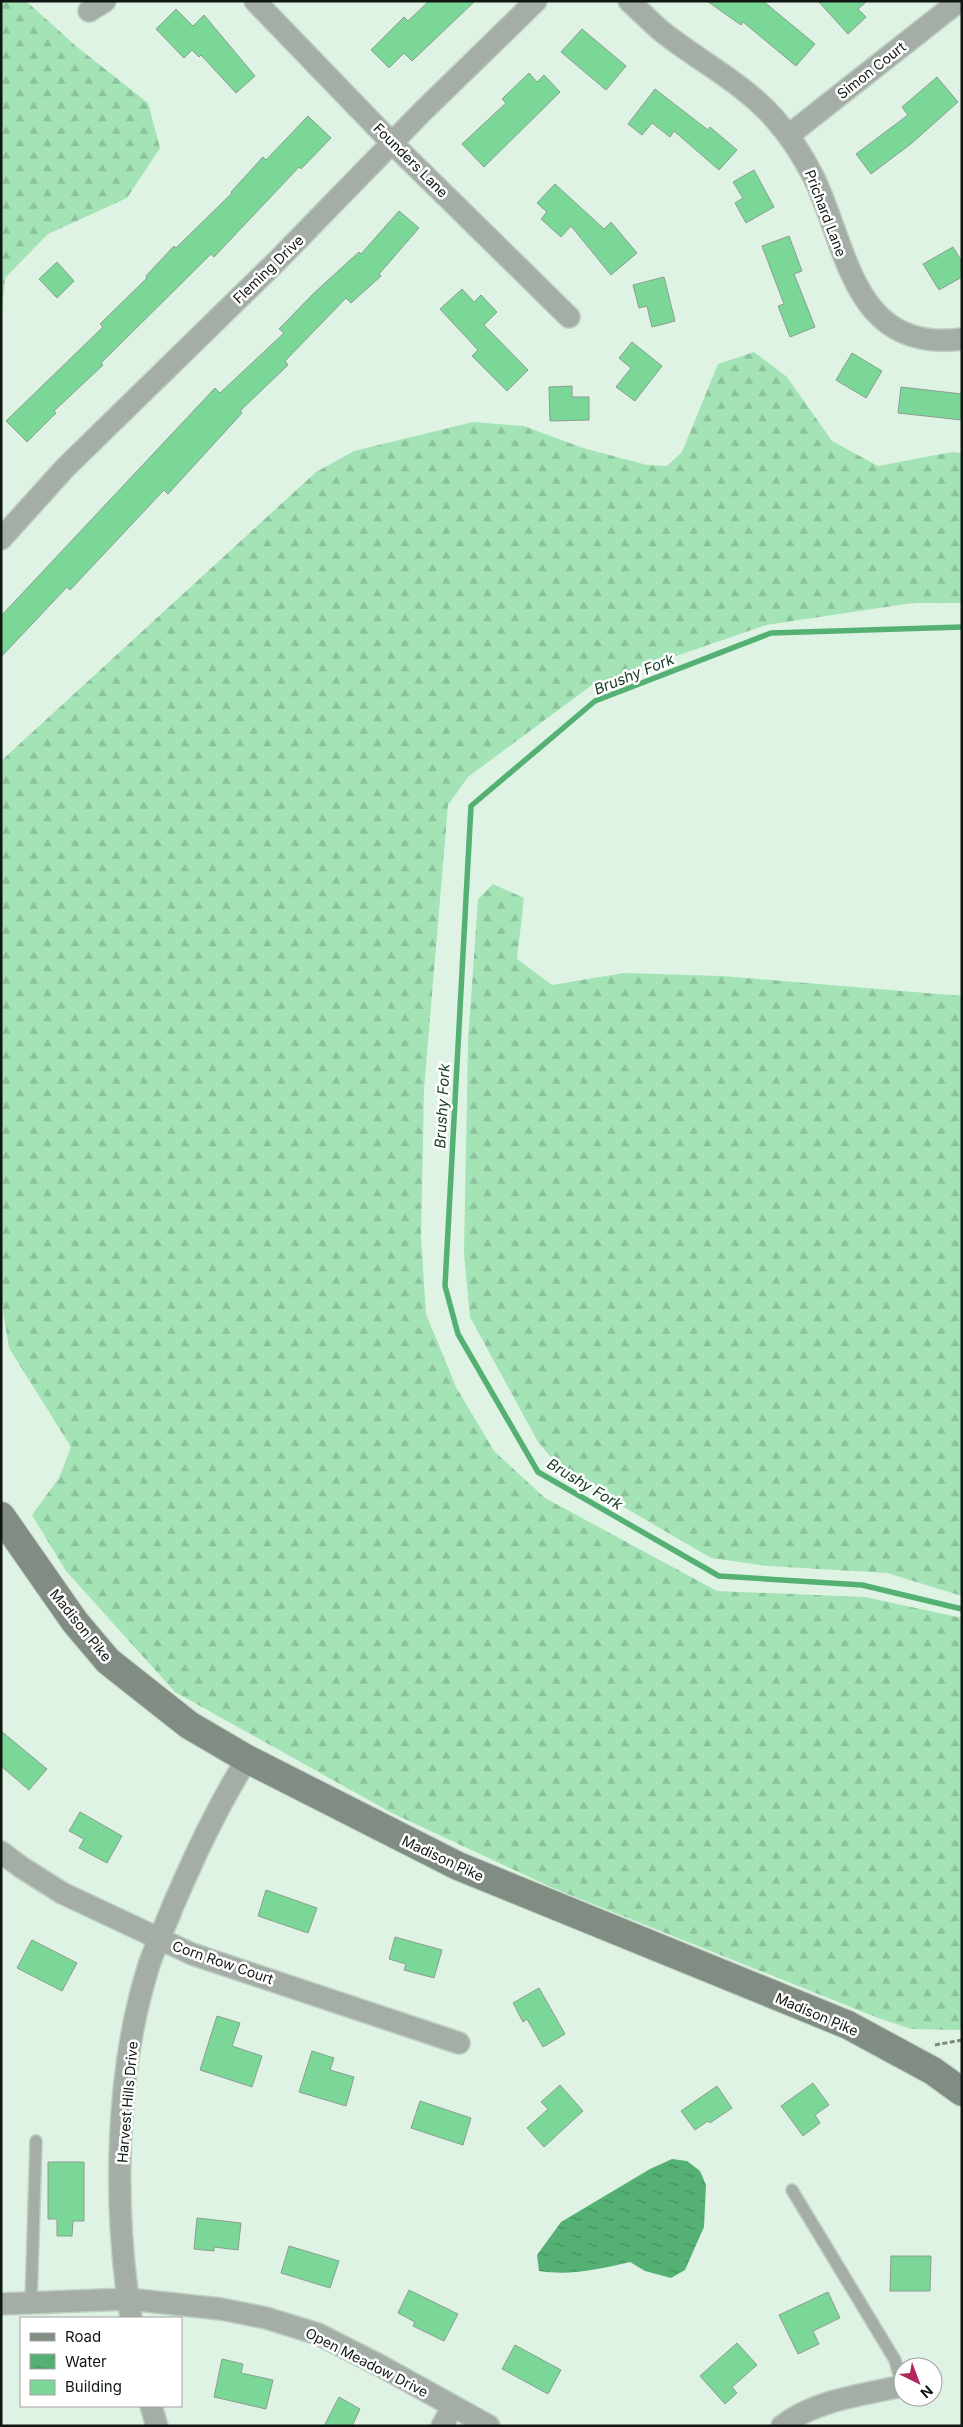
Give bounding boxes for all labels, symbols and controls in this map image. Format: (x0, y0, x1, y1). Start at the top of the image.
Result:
street label: Simon Court (833, 38, 909, 102)
street label: Founders Lane (370, 119, 452, 201)
street label: Prichard Lane (802, 167, 850, 259)
street label: Fleming Drive (229, 231, 307, 307)
water label: Brushy Fork (591, 649, 678, 699)
water label: Brushy Fork (430, 1062, 454, 1149)
water label: Brushy Fork (544, 1454, 627, 1514)
street label: Madison Pike (47, 1585, 115, 1665)
street label: Madison Pike (399, 1832, 487, 1884)
street label: Corn Row Court (170, 1937, 276, 1987)
street label: Madison Pike (773, 1989, 861, 2039)
street label: Harvest Hills Drive (113, 2040, 141, 2164)
legend (20, 2317, 182, 2407)
street label: Open Meadow Drive (303, 2324, 431, 2400)
text: Road (65, 2327, 101, 2346)
text: Water (65, 2352, 107, 2371)
north arrow (893, 2357, 943, 2407)
text: Building (65, 2377, 122, 2396)
text: N (917, 2382, 937, 2402)

